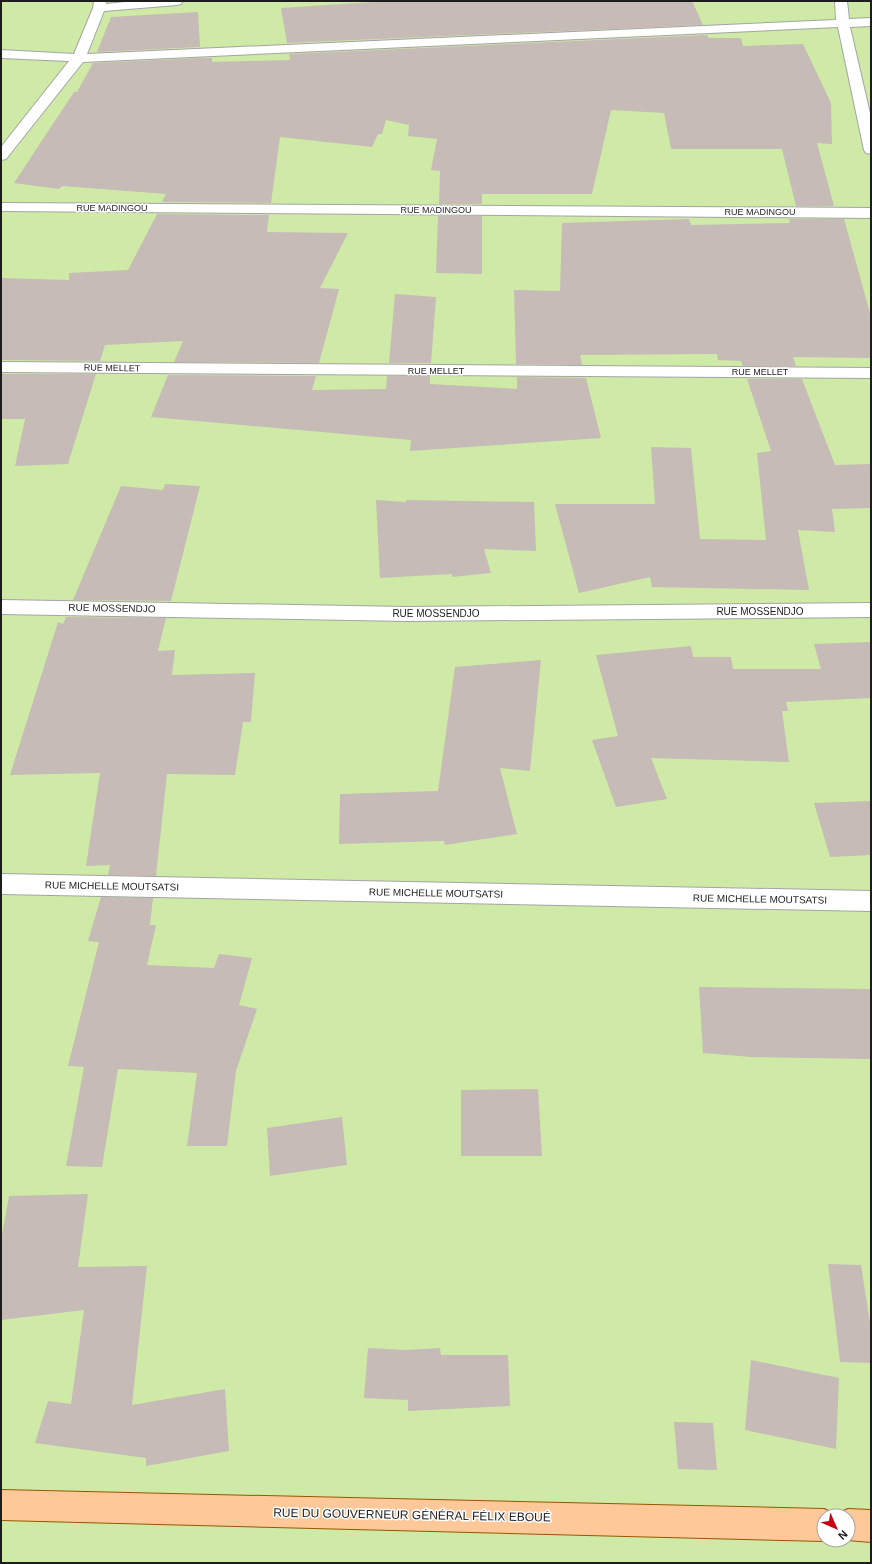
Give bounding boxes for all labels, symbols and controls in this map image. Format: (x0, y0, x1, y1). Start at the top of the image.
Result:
street label: RUE MADINGOU (76, 203, 148, 213)
street label: RUE MADINGOU (400, 205, 472, 215)
street label: RUE MADINGOU (724, 207, 796, 217)
street label: RUE MELLET (84, 363, 141, 374)
street label: RUE MELLET (408, 366, 465, 376)
street label: RUE MELLET (732, 367, 789, 377)
street label: RUE MOSSENDJO (68, 602, 156, 614)
street label: RUE MOSSENDJO (716, 606, 804, 617)
street label: RUE MOSSENDJO (392, 608, 480, 619)
street label: RUE MICHELLE MOUTSATSI (45, 879, 179, 893)
street label: RUE MICHELLE MOUTSATSI (369, 886, 503, 900)
street label: RUE MICHELLE MOUTSATSI (693, 892, 827, 906)
street label: RUE DU GOUVERNEUR GÉNÉRAL FÉLIX EBOUÉ (273, 1505, 551, 1524)
north arrow (816, 1508, 856, 1548)
text: N (836, 1528, 850, 1542)

